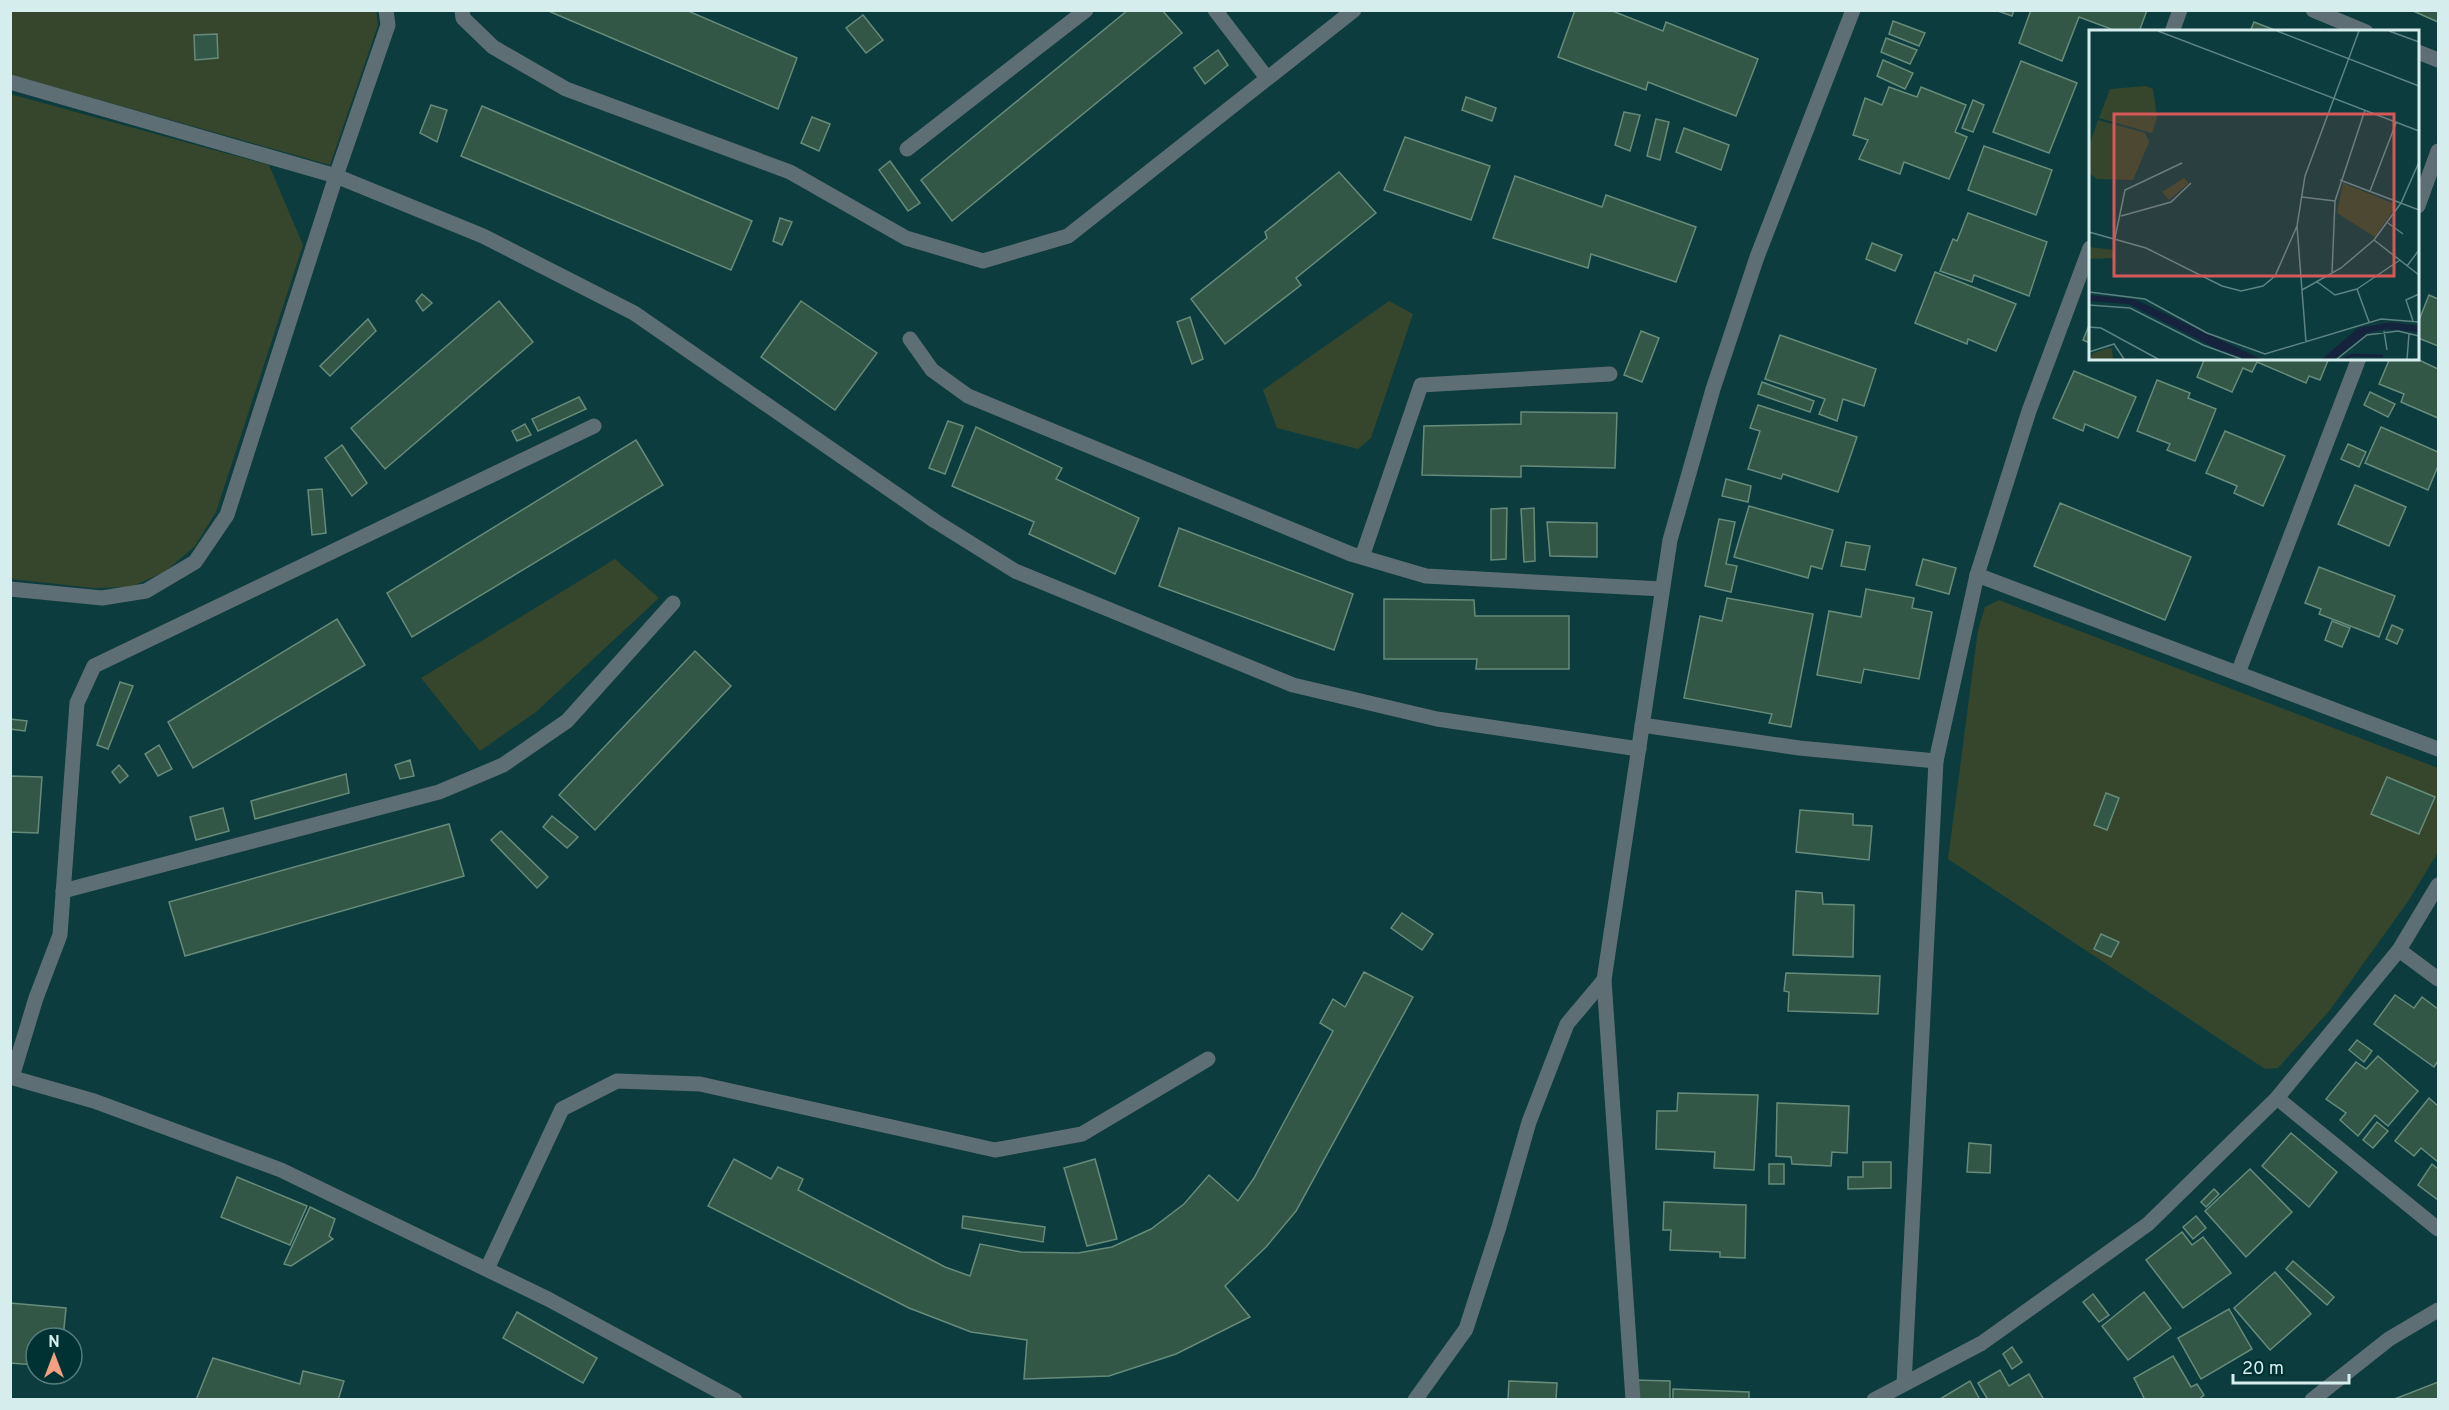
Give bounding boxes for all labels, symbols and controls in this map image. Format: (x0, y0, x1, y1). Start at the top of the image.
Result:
inset map (2089, 30, 2419, 360)
north arrow (24, 1326, 84, 1386)
text: N (48, 1333, 60, 1353)
scale bar (2233, 1347, 2348, 1385)
text: 20 m (2242, 1358, 2284, 1381)

